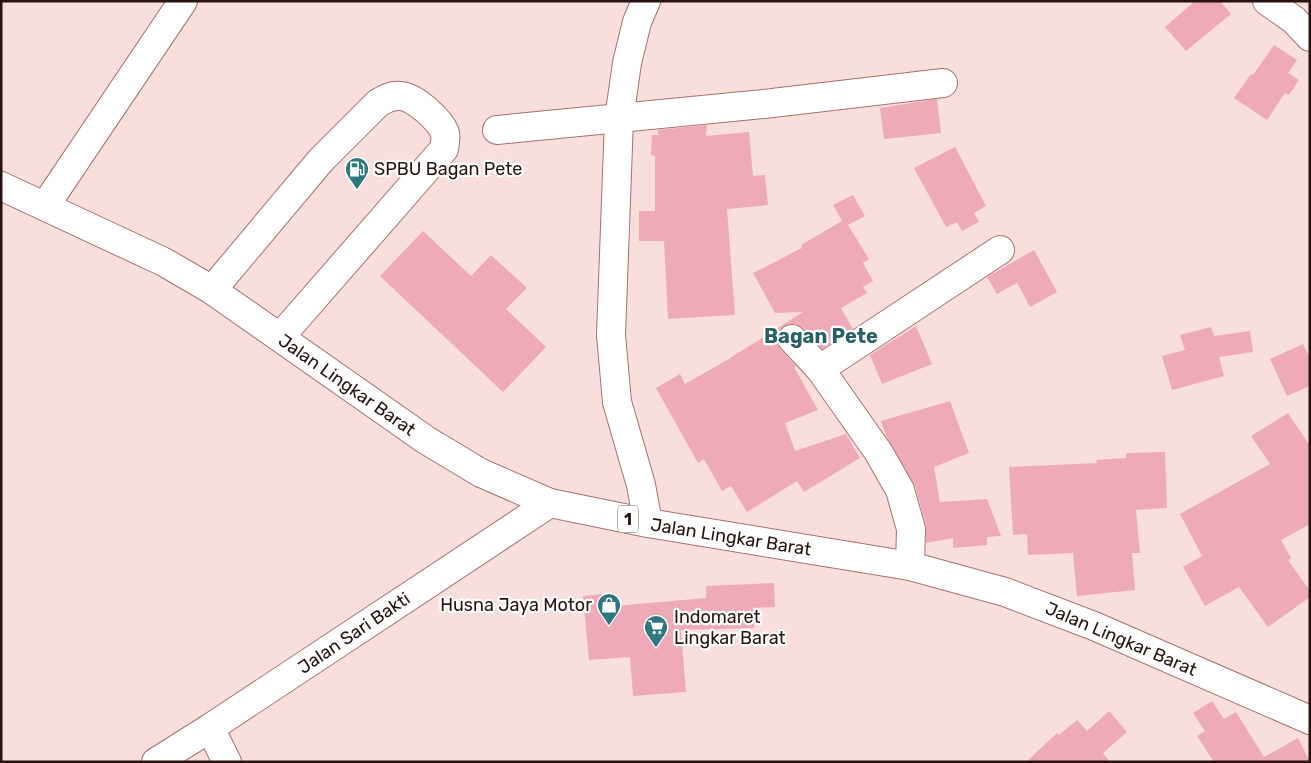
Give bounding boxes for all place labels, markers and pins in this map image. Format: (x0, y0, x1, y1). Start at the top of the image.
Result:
fuel station icon: SPBU Bagan Pete (344, 156, 370, 190)
place label: SPBU Bagan Pete (374, 158, 522, 180)
shop icon: Husna Jaya Motor (596, 592, 622, 626)
place label: Husna Jaya Motor (440, 594, 592, 616)
place label: Indomaret Lingkar Barat (674, 606, 786, 649)
supermarket icon: Indomaret Lingkar Barat (643, 614, 669, 648)

